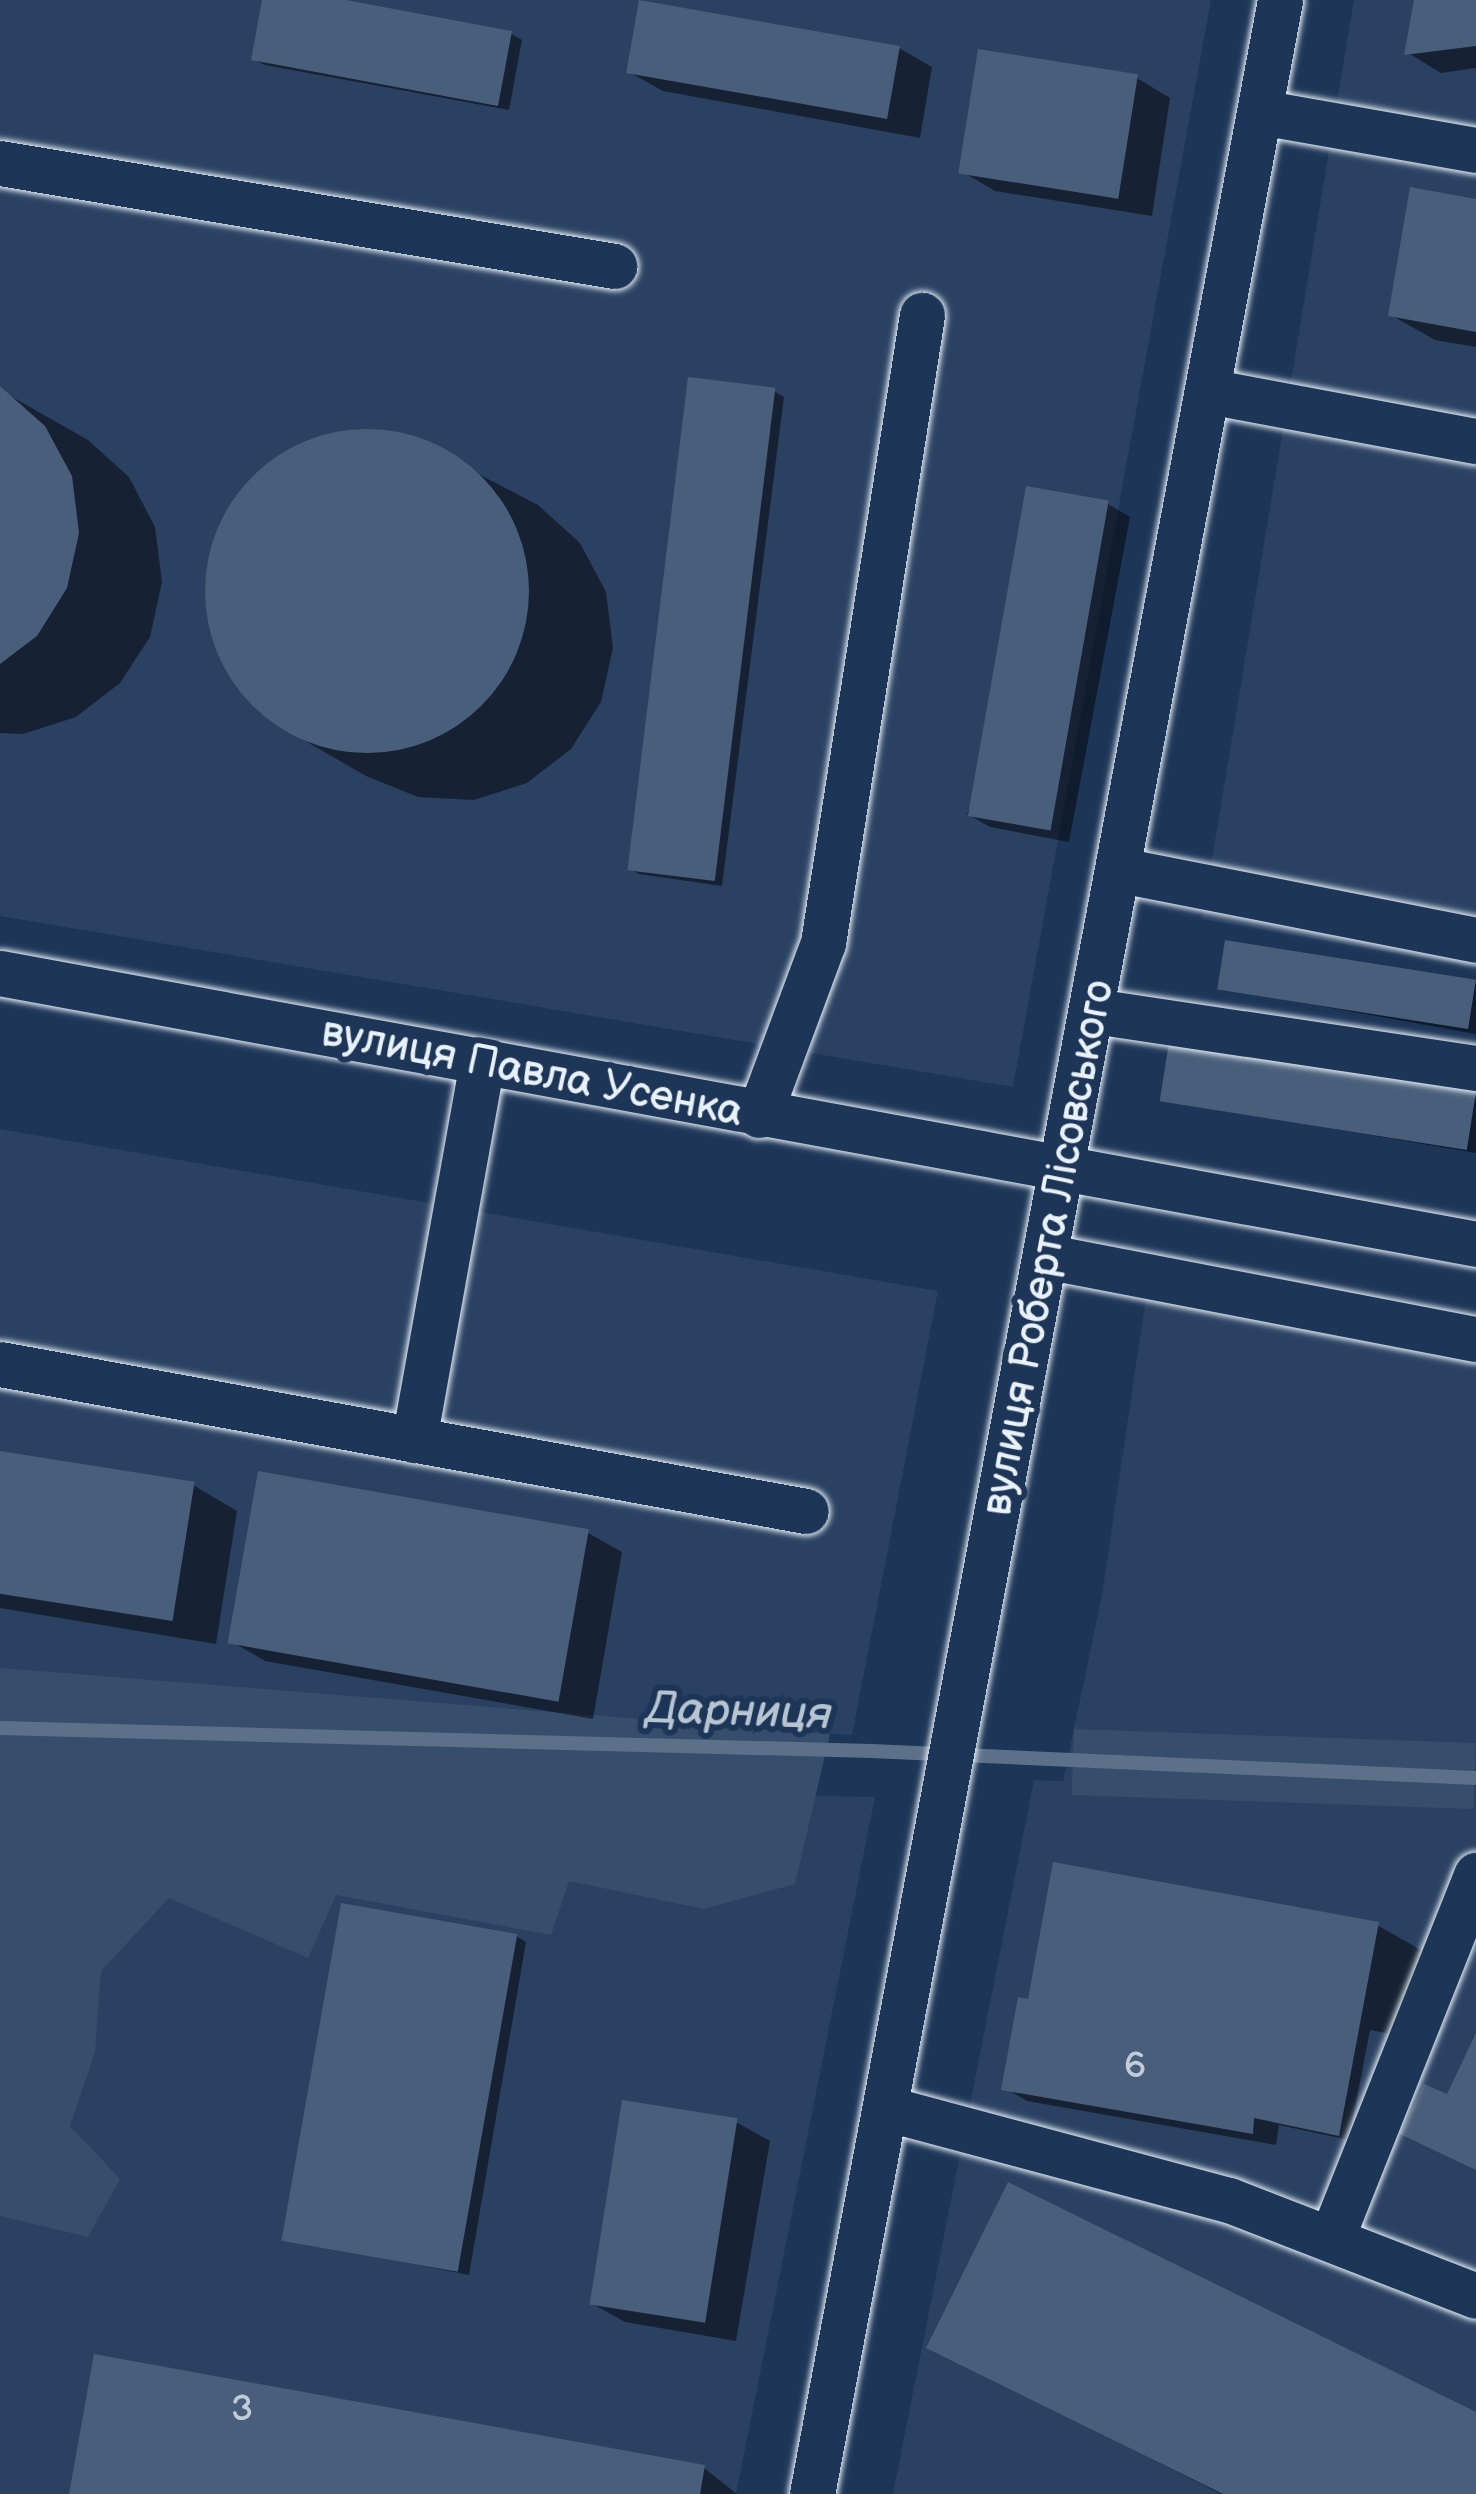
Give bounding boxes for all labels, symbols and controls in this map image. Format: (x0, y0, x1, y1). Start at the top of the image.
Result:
street label: вулиця Роберта Лісовського (972, 976, 1126, 1520)
street label: вулиця Павла Усенка (317, 1007, 747, 1139)
water label: Дарниця (645, 1682, 833, 1742)
house number: 6 (1124, 2045, 1146, 2089)
house number: 3 (231, 2388, 253, 2432)

